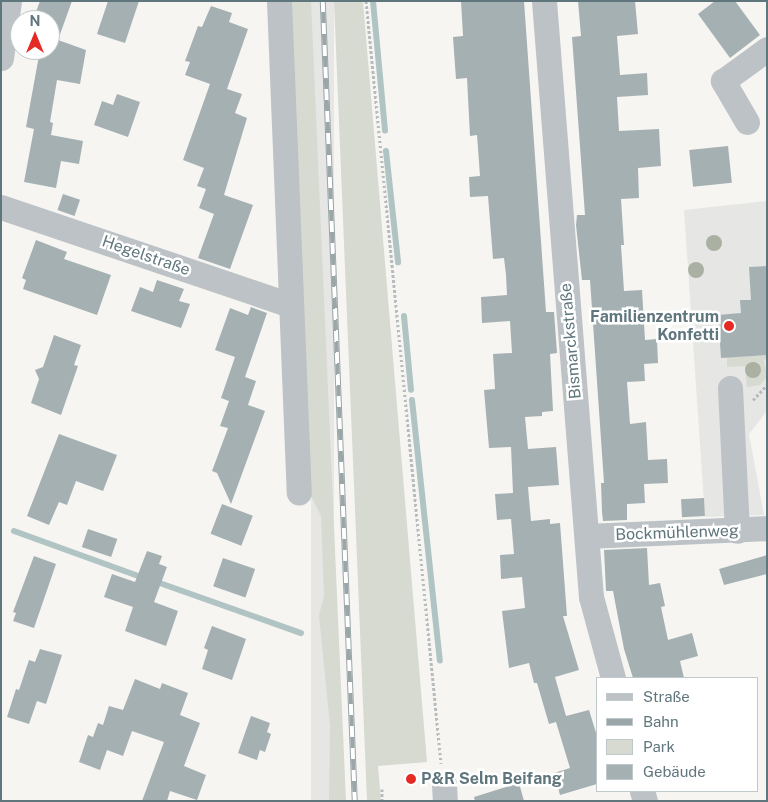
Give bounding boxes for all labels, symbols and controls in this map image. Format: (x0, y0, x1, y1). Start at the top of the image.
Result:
north arrow (10, 10, 60, 60)
text: N (30, 13, 40, 29)
street label: Hegelstraße (99, 232, 193, 280)
street label: Bismarckstraße (556, 282, 586, 400)
place label: Familienzentrum Konfetti (590, 307, 719, 345)
marker: Familienzentrum Konfetti (723, 320, 735, 332)
street label: Bockmühlenweg (615, 521, 739, 545)
legend (596, 677, 758, 792)
text: Straße (643, 688, 690, 705)
text: Bahn (643, 713, 679, 730)
text: Park (643, 738, 675, 755)
text: Gebäude (643, 763, 706, 780)
place label: P&R Selm Beifang (421, 769, 562, 789)
marker: P&R Selm Beifang (405, 773, 417, 785)

